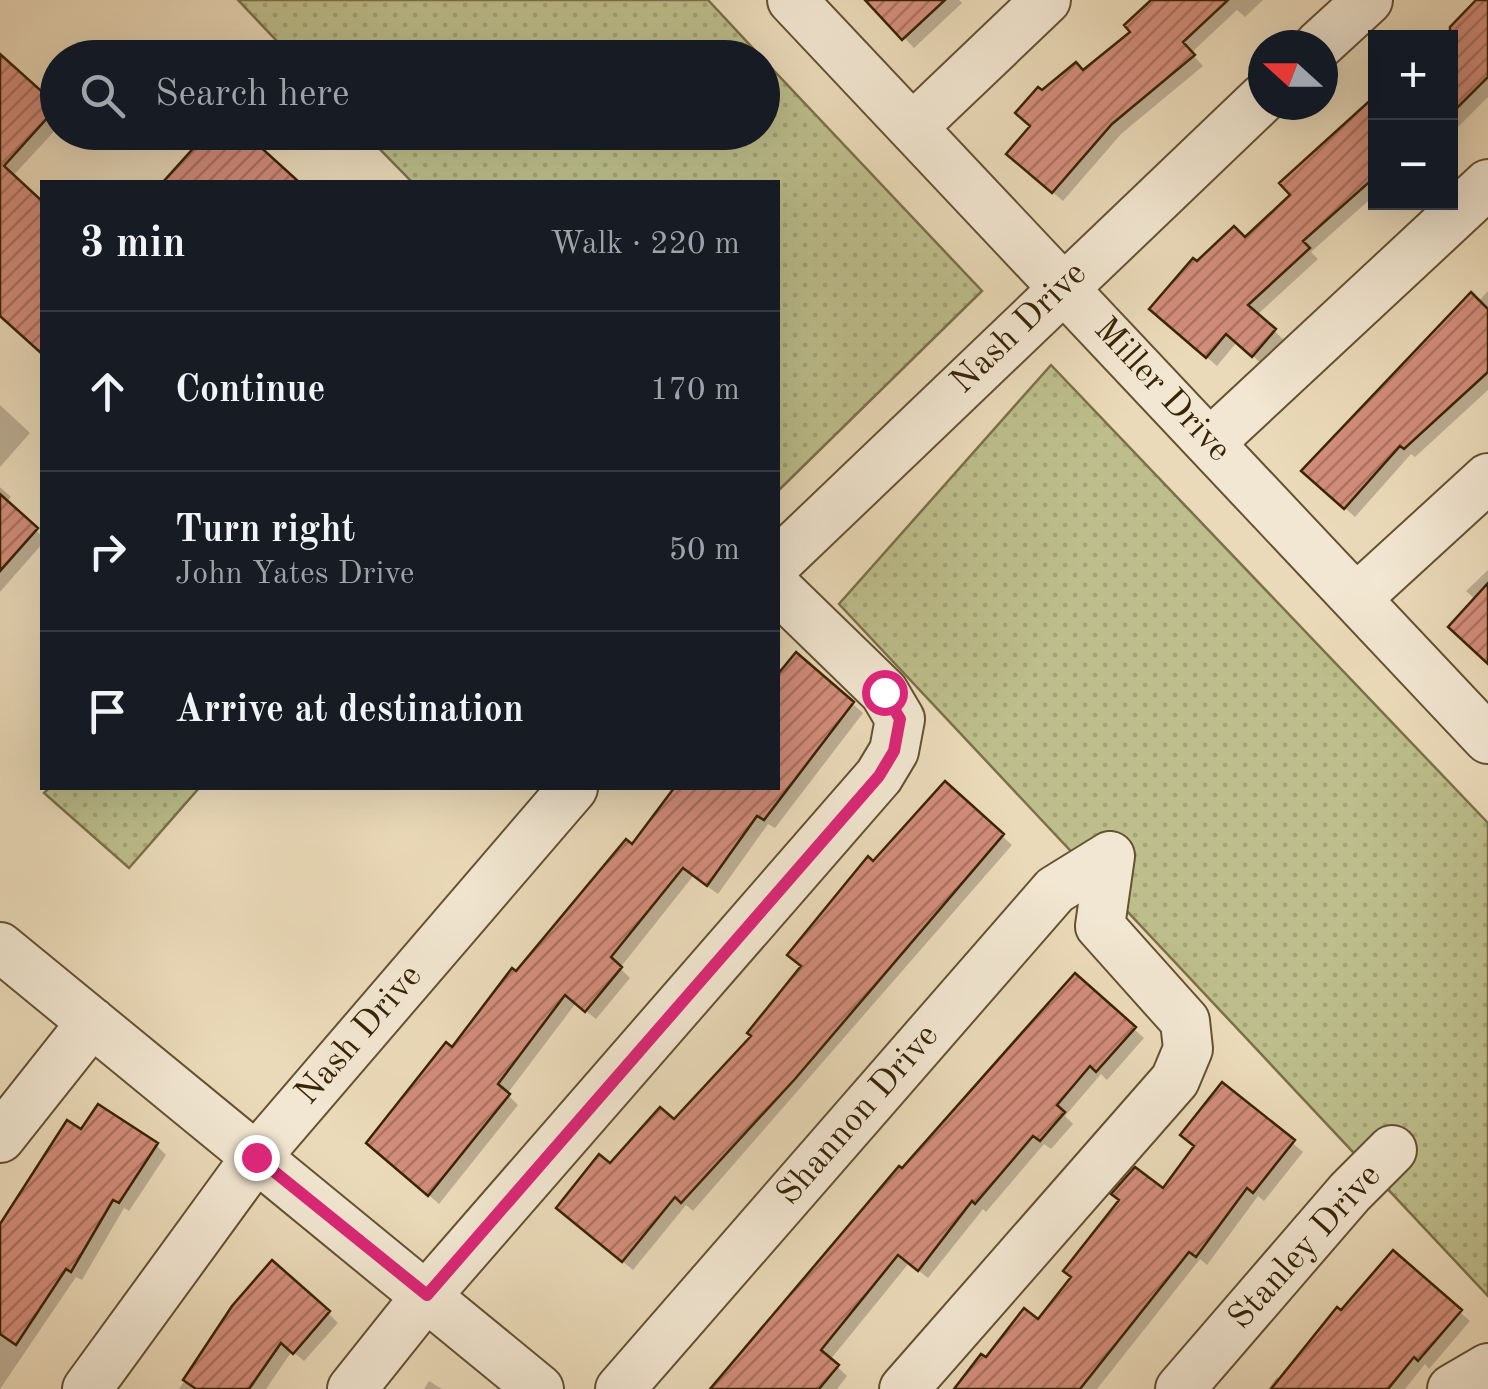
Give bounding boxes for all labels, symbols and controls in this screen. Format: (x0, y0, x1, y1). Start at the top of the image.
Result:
north arrow (1248, 30, 1338, 120)
map controls (1368, 30, 1458, 210)
button: + (1368, 30, 1458, 120)
search box (40, 40, 780, 150)
icon: search (75, 68, 130, 123)
text: Search here (155, 76, 350, 114)
button: − (1368, 120, 1458, 210)
text: 3 min (80, 224, 186, 266)
text: Walk · 220 m (550, 229, 740, 261)
street label: Nash Drive (945, 256, 1093, 400)
street label: Miller Drive (1087, 312, 1237, 468)
icon: ahead (80, 364, 135, 419)
text: Continue (175, 372, 325, 410)
text: 170 m (650, 375, 740, 407)
text: Turn right (175, 512, 355, 550)
icon: right (80, 524, 135, 579)
text: 50 m (669, 535, 740, 567)
text: John Yates Drive (175, 559, 415, 591)
route start (862, 670, 908, 716)
icon: arrive (80, 684, 135, 739)
text: Arrive at destination (175, 692, 524, 730)
street label: Nash Drive (289, 958, 429, 1112)
street label: Shannon Drive (771, 1018, 945, 1212)
route end (234, 1135, 280, 1181)
street label: Stanley Drive (1222, 1158, 1388, 1336)

